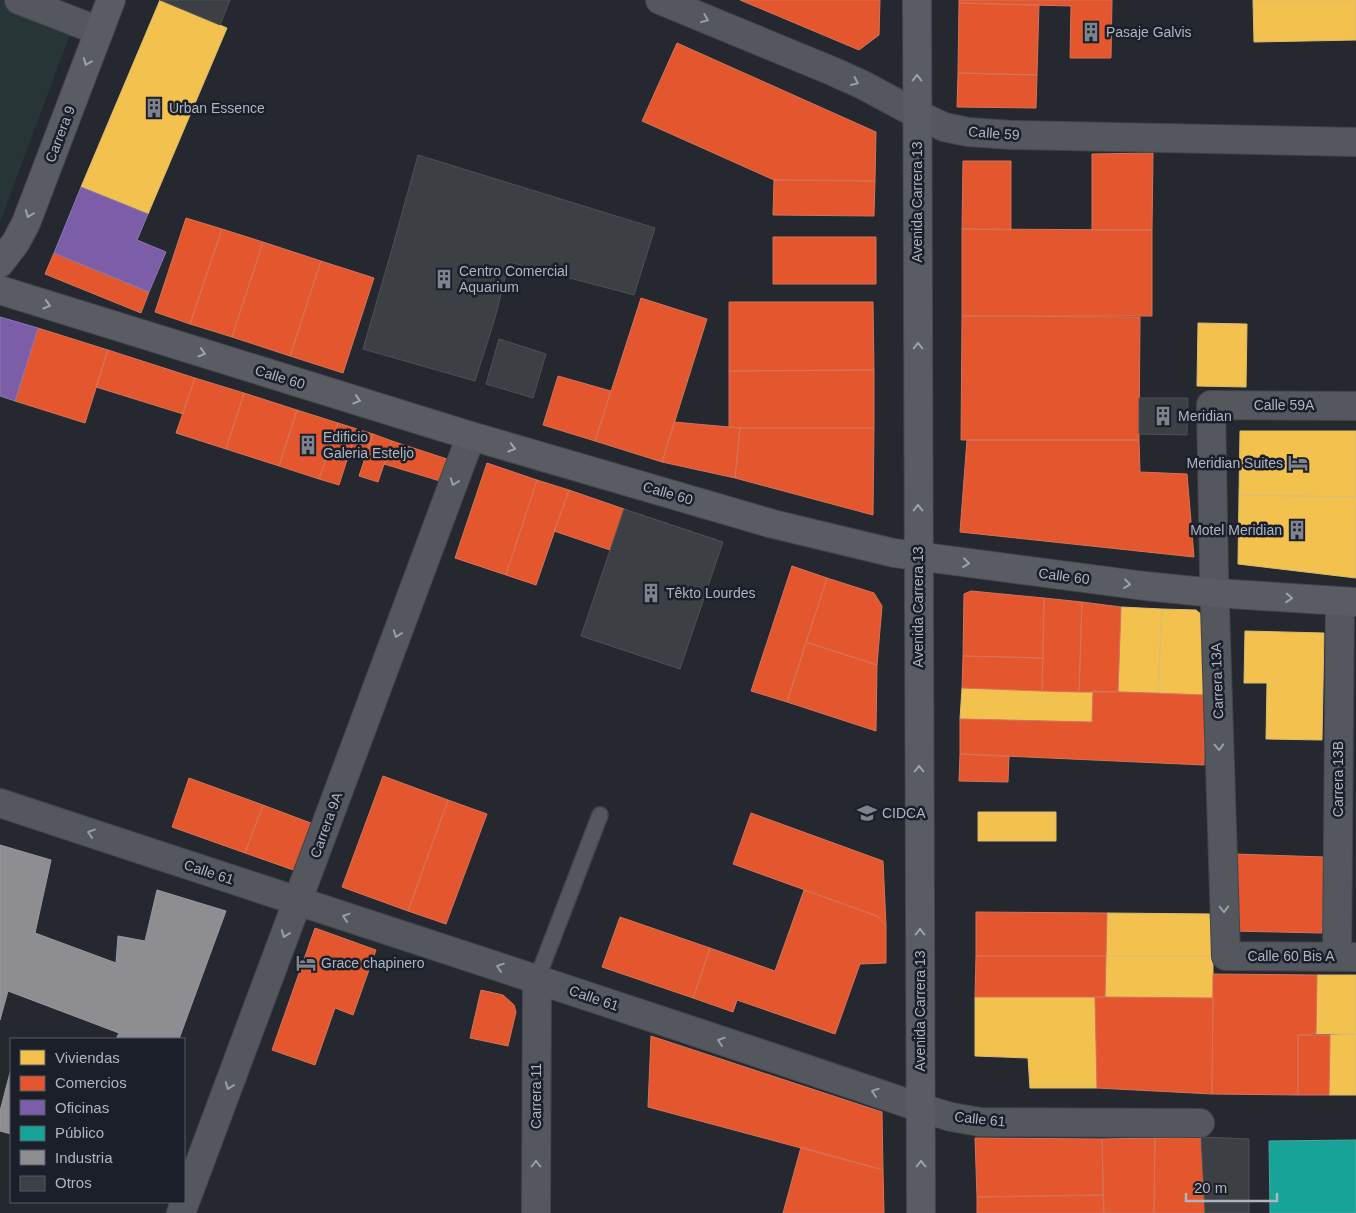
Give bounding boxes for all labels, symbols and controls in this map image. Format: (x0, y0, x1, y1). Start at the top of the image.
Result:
one-way arrow (700, 12, 709, 23)
building icon: Pasaje Galvis (1080, 21, 1102, 43)
place label: Pasaje Galvis (1106, 24, 1192, 40)
one-way arrow (83, 57, 94, 66)
one-way arrow (912, 74, 922, 82)
one-way arrow (850, 75, 859, 86)
building icon: Urban Essence (143, 97, 165, 119)
place label: Urban Essence (169, 100, 265, 116)
street label: Carrera 9 (42, 103, 78, 164)
street label: Calle 59 (968, 123, 1020, 143)
street label: Avenida Carrera 13 (909, 141, 925, 263)
one-way arrow (25, 209, 35, 217)
place label: Centro Comercial Aquarium (459, 263, 568, 295)
building icon: Centro Comercial Aquarium (433, 268, 455, 290)
one-way arrow (42, 299, 50, 309)
one-way arrow (913, 342, 923, 350)
one-way arrow (197, 347, 205, 357)
street label: Calle 60 (253, 362, 307, 392)
one-way arrow (352, 395, 361, 405)
street label: Calle 59A (1254, 397, 1315, 413)
building icon: Meridian (1152, 405, 1174, 427)
place label: Meridian (1178, 408, 1232, 424)
place label: Edificio Galeria Esteljo (323, 429, 414, 461)
building icon: Edificio Galeria Esteljo (297, 434, 319, 456)
one-way arrow (508, 443, 516, 453)
hotel icon: Meridian Suites (1287, 452, 1309, 474)
place label: Meridian Suites (1187, 455, 1283, 471)
one-way arrow (450, 477, 460, 486)
street label: Calle 60 (641, 478, 695, 508)
one-way arrow (913, 504, 923, 512)
building icon: Motel Meridian (1286, 519, 1308, 541)
place label: Motel Meridian (1190, 522, 1282, 538)
street label: Avenida Carrera 13 (910, 546, 926, 668)
one-way arrow (963, 557, 971, 568)
street label: Calle 60 (1038, 565, 1091, 587)
one-way arrow (1124, 578, 1132, 589)
building icon: Têkto Lourdes (640, 582, 662, 604)
place label: Têkto Lourdes (666, 585, 756, 601)
one-way arrow (1286, 593, 1294, 604)
one-way arrow (393, 629, 404, 638)
street label: Carrera 13A (1208, 642, 1226, 719)
street label: Carrera 13B (1330, 741, 1346, 817)
one-way arrow (1214, 743, 1225, 751)
one-way arrow (914, 765, 924, 773)
street label: Carrera 9A (307, 789, 345, 860)
school or university icon: CIDCA (856, 802, 878, 824)
place label: CIDCA (882, 805, 926, 821)
one-way arrow (87, 829, 96, 839)
street label: Calle 61 (182, 856, 236, 888)
one-way arrow (1219, 905, 1230, 913)
one-way arrow (342, 913, 350, 923)
one-way arrow (915, 928, 925, 936)
one-way arrow (281, 929, 291, 938)
street label: Calle 60 Bis A (1247, 948, 1335, 964)
street label: Avenida Carrera 13 (912, 950, 928, 1072)
hotel icon: Grace chapinero (295, 952, 317, 974)
place label: Grace chapinero (321, 955, 425, 971)
one-way arrow (497, 962, 505, 972)
street label: Calle 61 (567, 982, 621, 1014)
one-way arrow (717, 1036, 726, 1046)
legend (10, 1038, 185, 1203)
text: Viviendas (55, 1049, 120, 1066)
street label: Carrera 11 (528, 1063, 544, 1129)
text: Comercios (55, 1074, 127, 1091)
one-way arrow (225, 1081, 235, 1090)
one-way arrow (871, 1088, 879, 1098)
text: Oficinas (55, 1099, 109, 1116)
street label: Calle 61 (954, 1108, 1007, 1130)
text: Público (55, 1124, 104, 1141)
text: Industria (55, 1149, 113, 1166)
one-way arrow (531, 1160, 541, 1168)
one-way arrow (916, 1160, 926, 1168)
scale bar (1186, 1170, 1277, 1202)
text: Otros (55, 1174, 92, 1191)
text: 20 m (1194, 1179, 1227, 1196)

